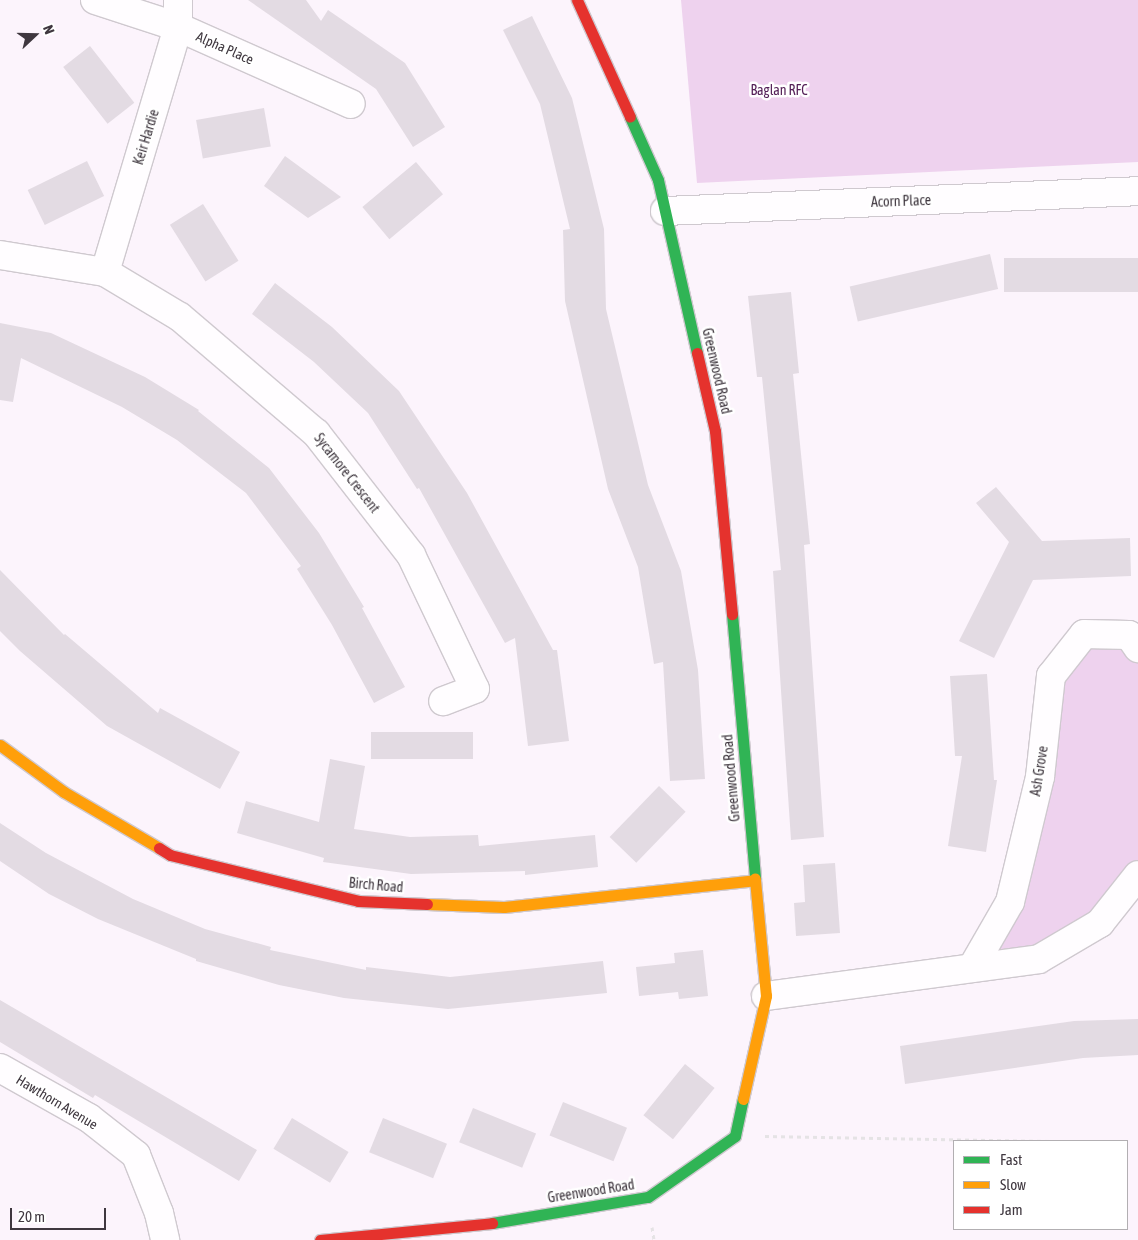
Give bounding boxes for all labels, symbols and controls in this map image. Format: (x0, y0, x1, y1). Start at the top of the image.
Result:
north arrow (10, 10, 60, 60)
text: N (40, 23, 58, 36)
street label: Alpha Place (194, 28, 256, 68)
park label: Baglan RFC (750, 82, 808, 98)
street label: Keir Hardie (130, 107, 162, 167)
street label: Acorn Place (871, 192, 931, 210)
street label: Greenwood Road (699, 326, 735, 416)
street label: Sycamore Crescent (311, 430, 383, 516)
street label: Greenwood Road (719, 734, 743, 822)
street label: Ash Grove (1027, 745, 1051, 797)
street label: Birch Road (348, 874, 404, 896)
street label: Hawthorn Avenue (13, 1071, 101, 1133)
legend (953, 1140, 1128, 1230)
text: Fast (1000, 1151, 1022, 1168)
street label: Greenwood Road (546, 1176, 636, 1206)
text: Slow (1000, 1176, 1026, 1193)
scale bar (12, 1198, 109, 1230)
text: Jam (1000, 1201, 1023, 1218)
text: 20 m (18, 1208, 45, 1225)

